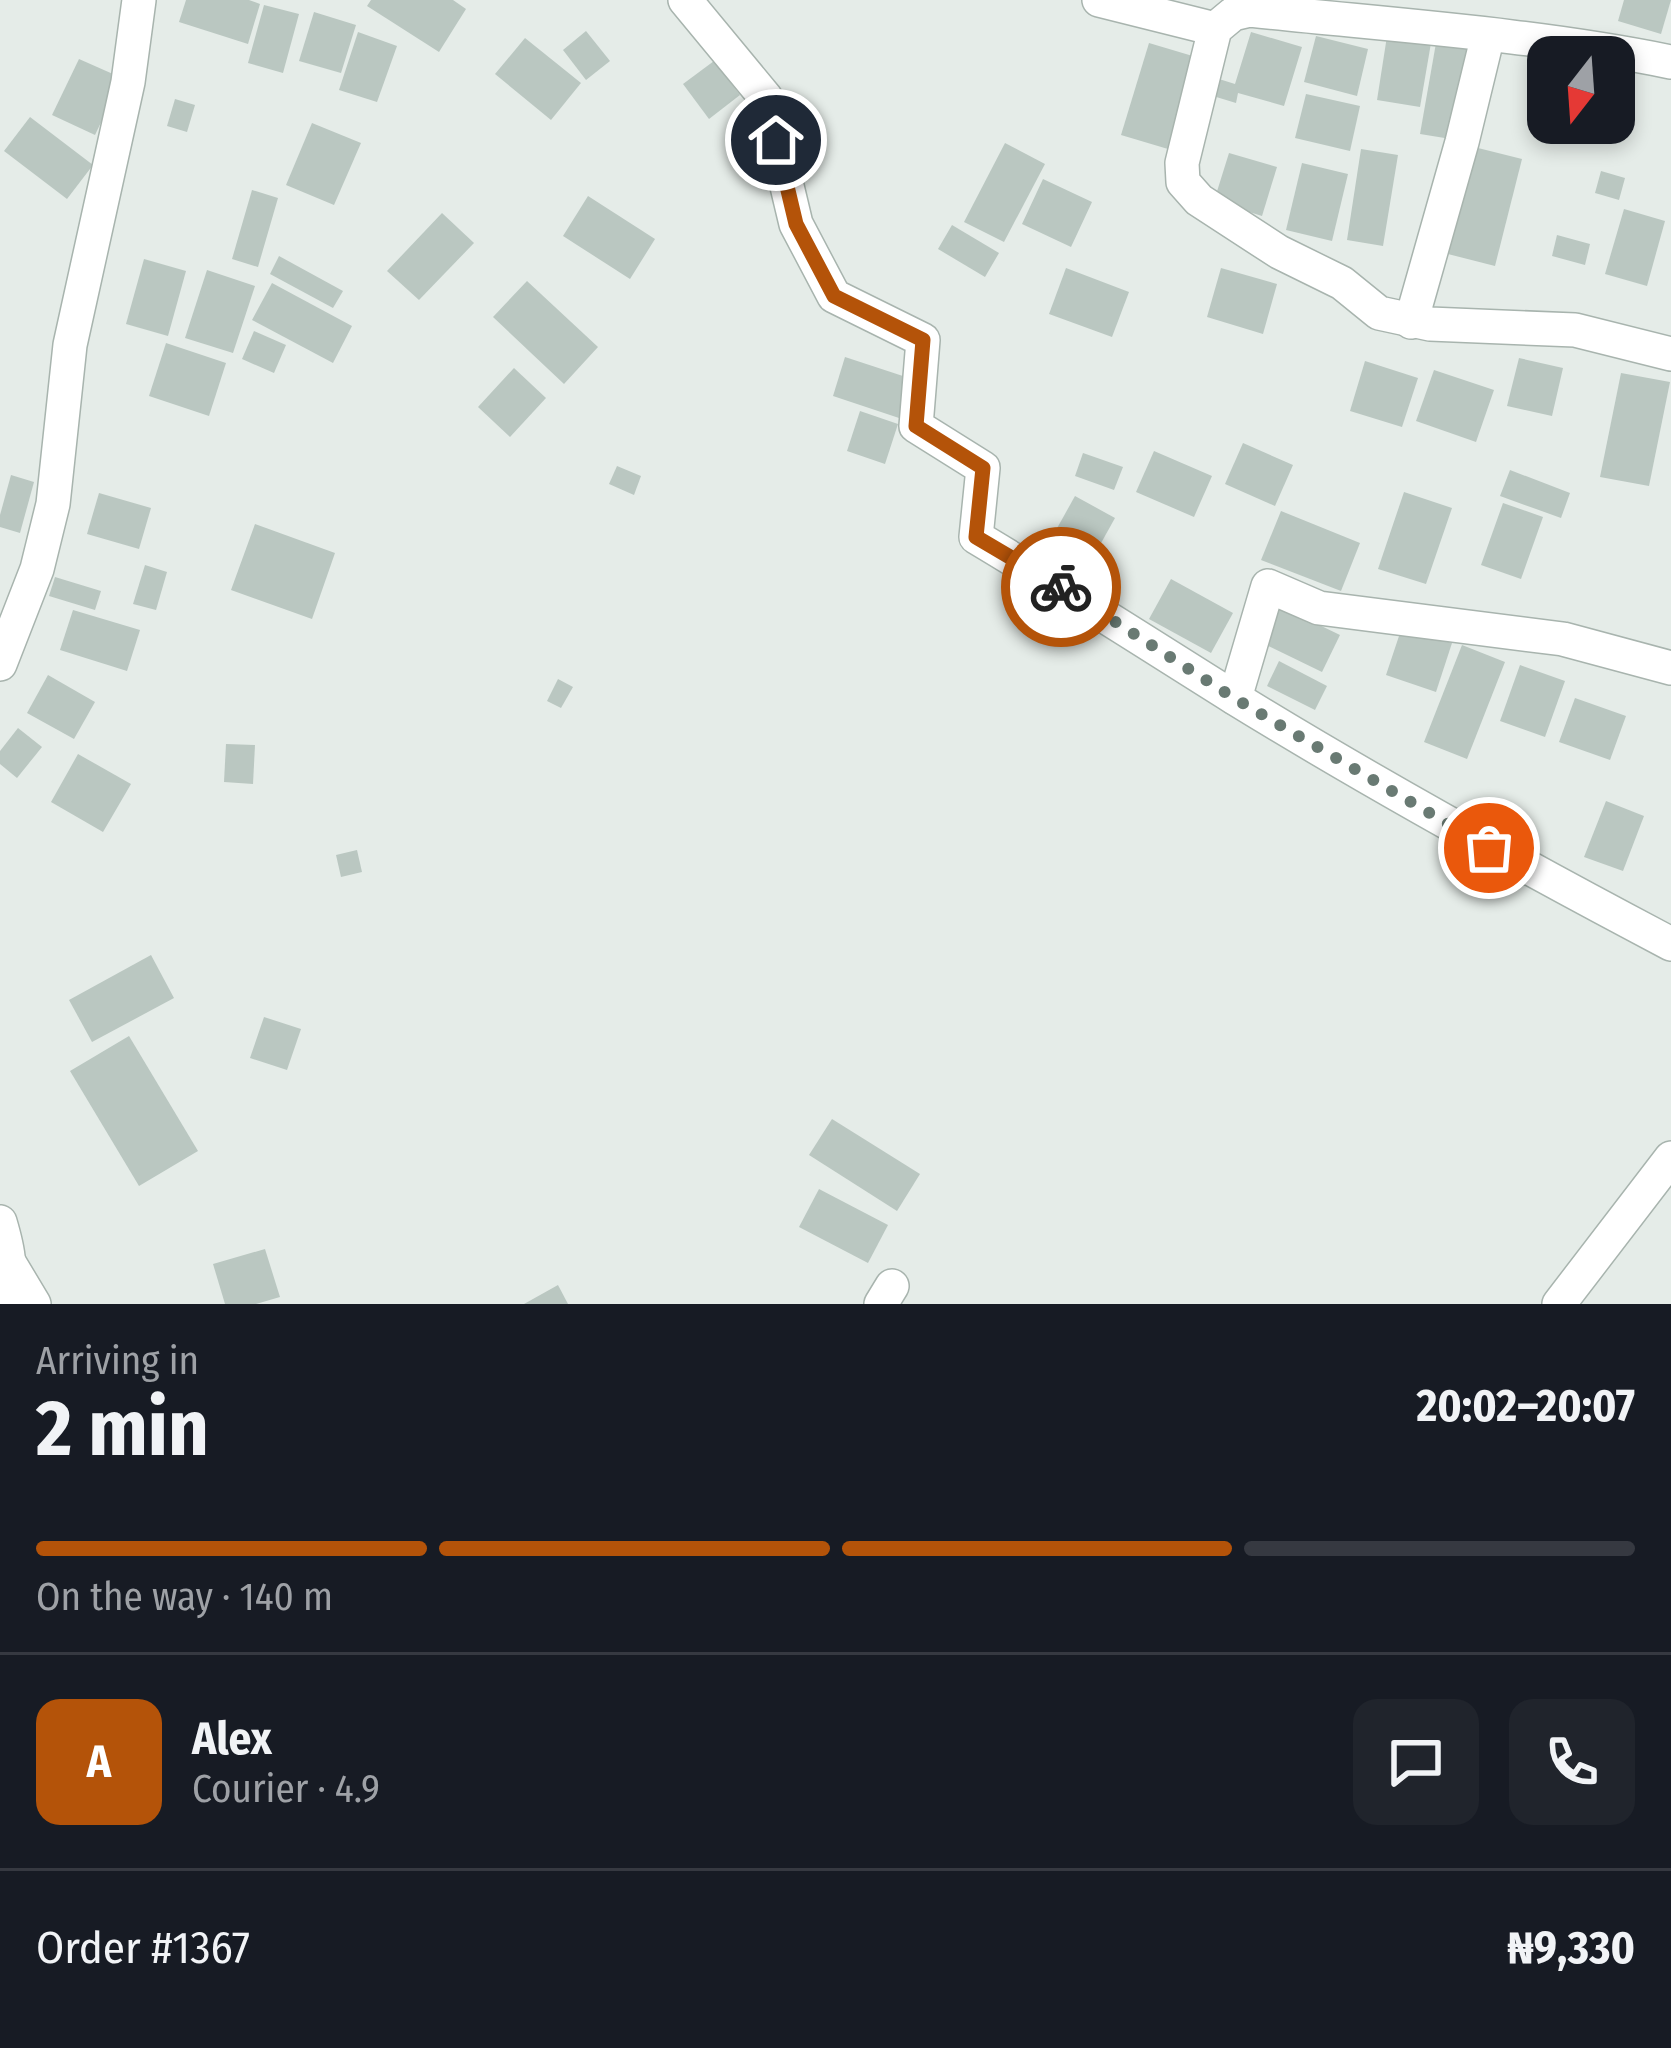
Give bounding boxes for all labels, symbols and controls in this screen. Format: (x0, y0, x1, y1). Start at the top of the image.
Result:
north arrow (1527, 36, 1635, 144)
map controls (1527, 36, 1635, 144)
pin (725, 89, 827, 191)
icon: home (743, 107, 809, 173)
courier (1001, 527, 1121, 647)
icon: bike (1028, 554, 1094, 620)
pin (1438, 797, 1540, 899)
icon: bag (1456, 815, 1522, 881)
text: Arriving in (36, 1338, 199, 1384)
text: 20:02–20:07 (1416, 1379, 1635, 1433)
text: 2 min (36, 1382, 209, 1476)
text: On the way · 140 m (36, 1574, 333, 1620)
button: chat (1353, 1699, 1479, 1825)
button: phone (1509, 1699, 1635, 1825)
text: Alex (192, 1712, 272, 1766)
text: A (87, 1735, 111, 1789)
text: Courier · 4.9 (192, 1766, 380, 1812)
text: Order #1367 (36, 1921, 250, 1975)
text: ₦9,330 (1507, 1921, 1635, 1975)

